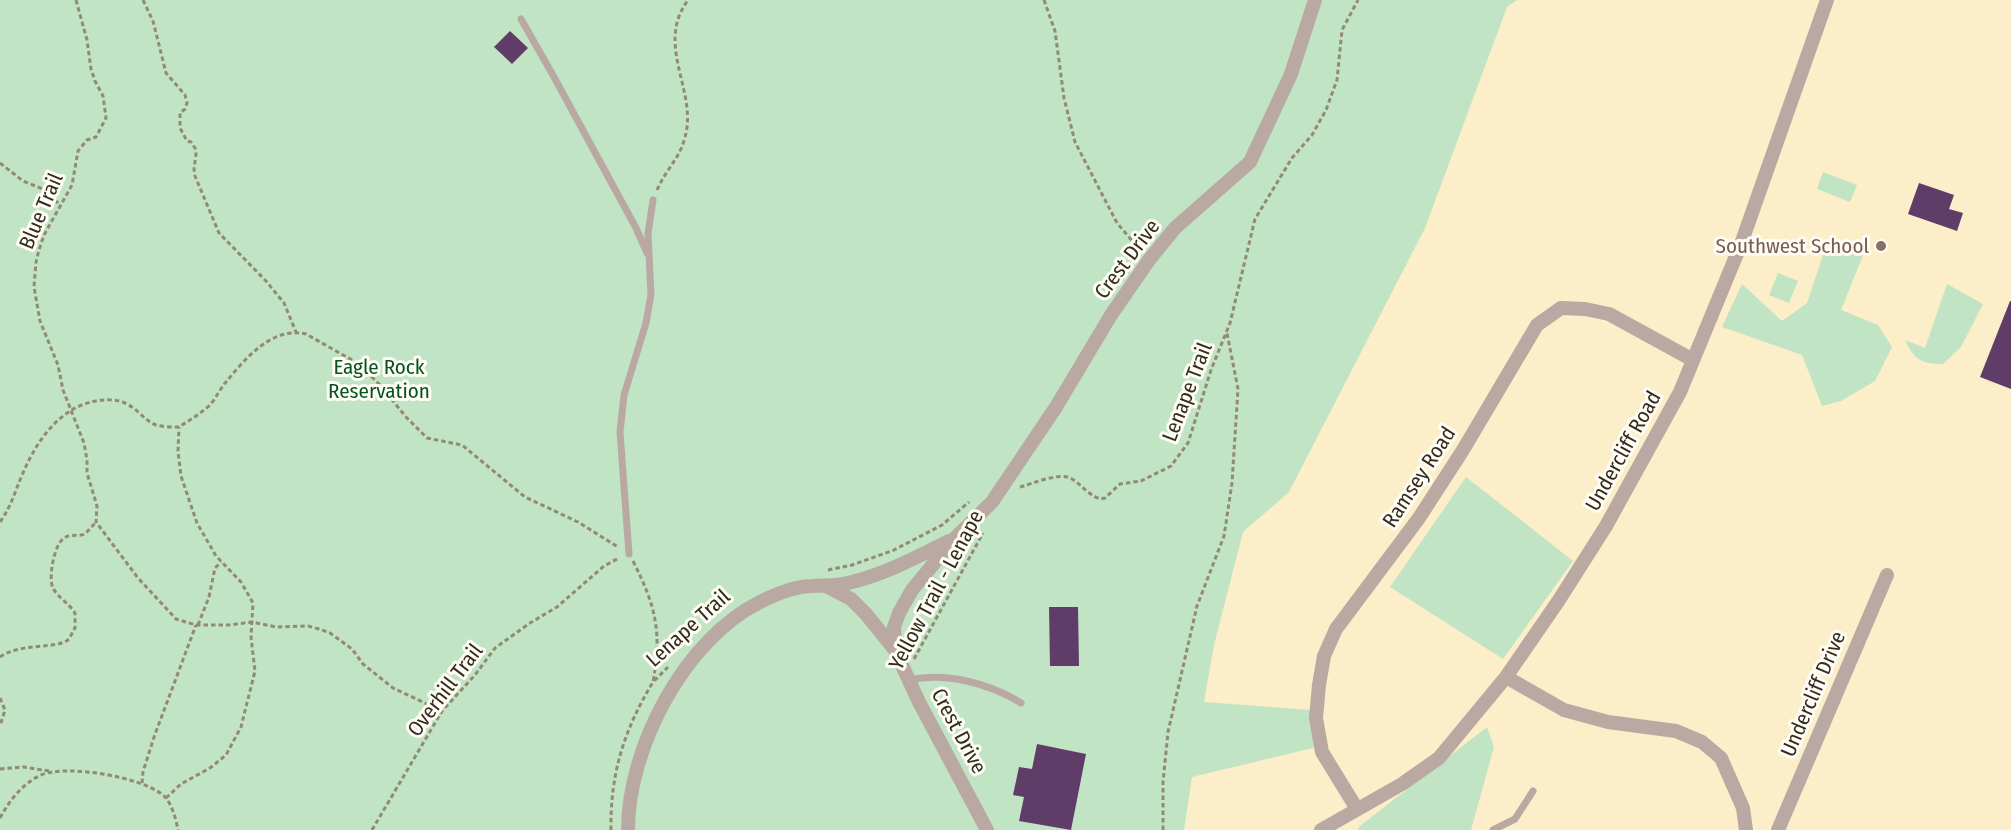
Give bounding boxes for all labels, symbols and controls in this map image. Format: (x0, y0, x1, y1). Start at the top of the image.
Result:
street label: Blue Trail (13, 169, 69, 253)
street label: Crest Drive (1089, 214, 1165, 304)
place label: Southwest School (1716, 233, 1869, 259)
marker: Southwest School (1874, 239, 1888, 253)
street label: Lenape Trail (1156, 338, 1218, 445)
park label: Eagle Rock Reservation (328, 354, 430, 404)
street label: Undercliff Road (1579, 387, 1667, 515)
street label: Ramsey Road (1377, 422, 1461, 532)
street label: Yellow Trail - Lenape (883, 506, 989, 674)
street label: Lenape Trail (641, 583, 736, 672)
street label: Undercliff Drive (1775, 627, 1851, 761)
street label: Overhill Trail (402, 638, 489, 742)
street label: Crest Drive (926, 684, 992, 778)

